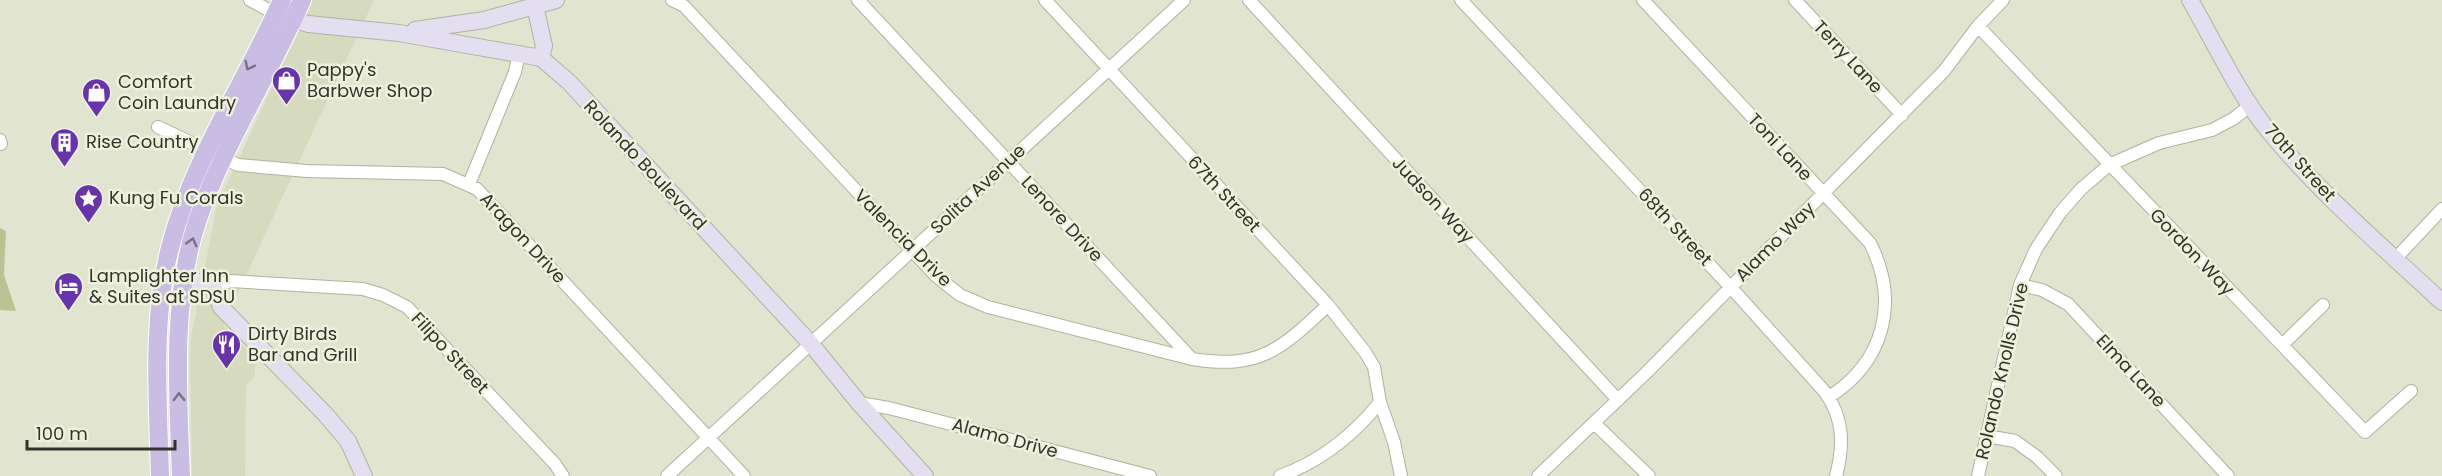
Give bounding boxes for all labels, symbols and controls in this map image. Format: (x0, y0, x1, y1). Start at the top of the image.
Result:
street label: Terry Lane (1808, 15, 1889, 99)
place label: Pappy's Barbwer Shop (307, 57, 432, 103)
one-way arrow (245, 59, 257, 70)
shop icon: Pappy's Barbwer Shop (270, 64, 302, 106)
place label: Comfort Coin Laundry (118, 69, 236, 115)
shop icon: Comfort Coin Laundry (81, 76, 113, 118)
street label: Rolando Boulevard (578, 94, 712, 235)
street label: Toni Lane (1742, 107, 1818, 186)
street label: 70th Street (2259, 118, 2342, 207)
building icon: Rise Country (49, 126, 81, 168)
place label: Rise Country (86, 129, 199, 154)
street label: Solita Avenue (924, 138, 1031, 239)
street label: 67th Street (1182, 150, 1267, 238)
street label: Judson Way (1387, 151, 1480, 249)
street label: Lenore Drive (1016, 170, 1109, 267)
place icon: Kung Fu Corals (72, 182, 104, 224)
street label: 68th Street (1633, 182, 1718, 271)
street label: Valencia Drive (849, 183, 958, 292)
place label: Kung Fu Corals (109, 185, 243, 210)
street label: Aragon Drive (475, 187, 572, 289)
street label: Alamo Way (1729, 196, 1820, 287)
street label: Gordon Way (2144, 203, 2240, 301)
one-way arrow (184, 238, 197, 248)
place label: Lamplighter Inn & Suites at SDSU (89, 263, 235, 309)
hotel icon: Lamplighter Inn & Suites at SDSU (52, 270, 84, 312)
street label: Rolando Knolls Drive (1969, 280, 2034, 462)
street label: Filipo Street (406, 306, 495, 399)
place label: Dirty Birds Bar and Grill (248, 321, 357, 367)
restaurant icon: Dirty Birds Bar and Grill (211, 328, 243, 370)
street label: Elma Lane (2091, 329, 2172, 413)
one-way arrow (172, 392, 185, 401)
street label: Alamo Drive (949, 411, 1061, 464)
scale bar (27, 413, 176, 451)
text: 100 m (36, 421, 88, 446)

